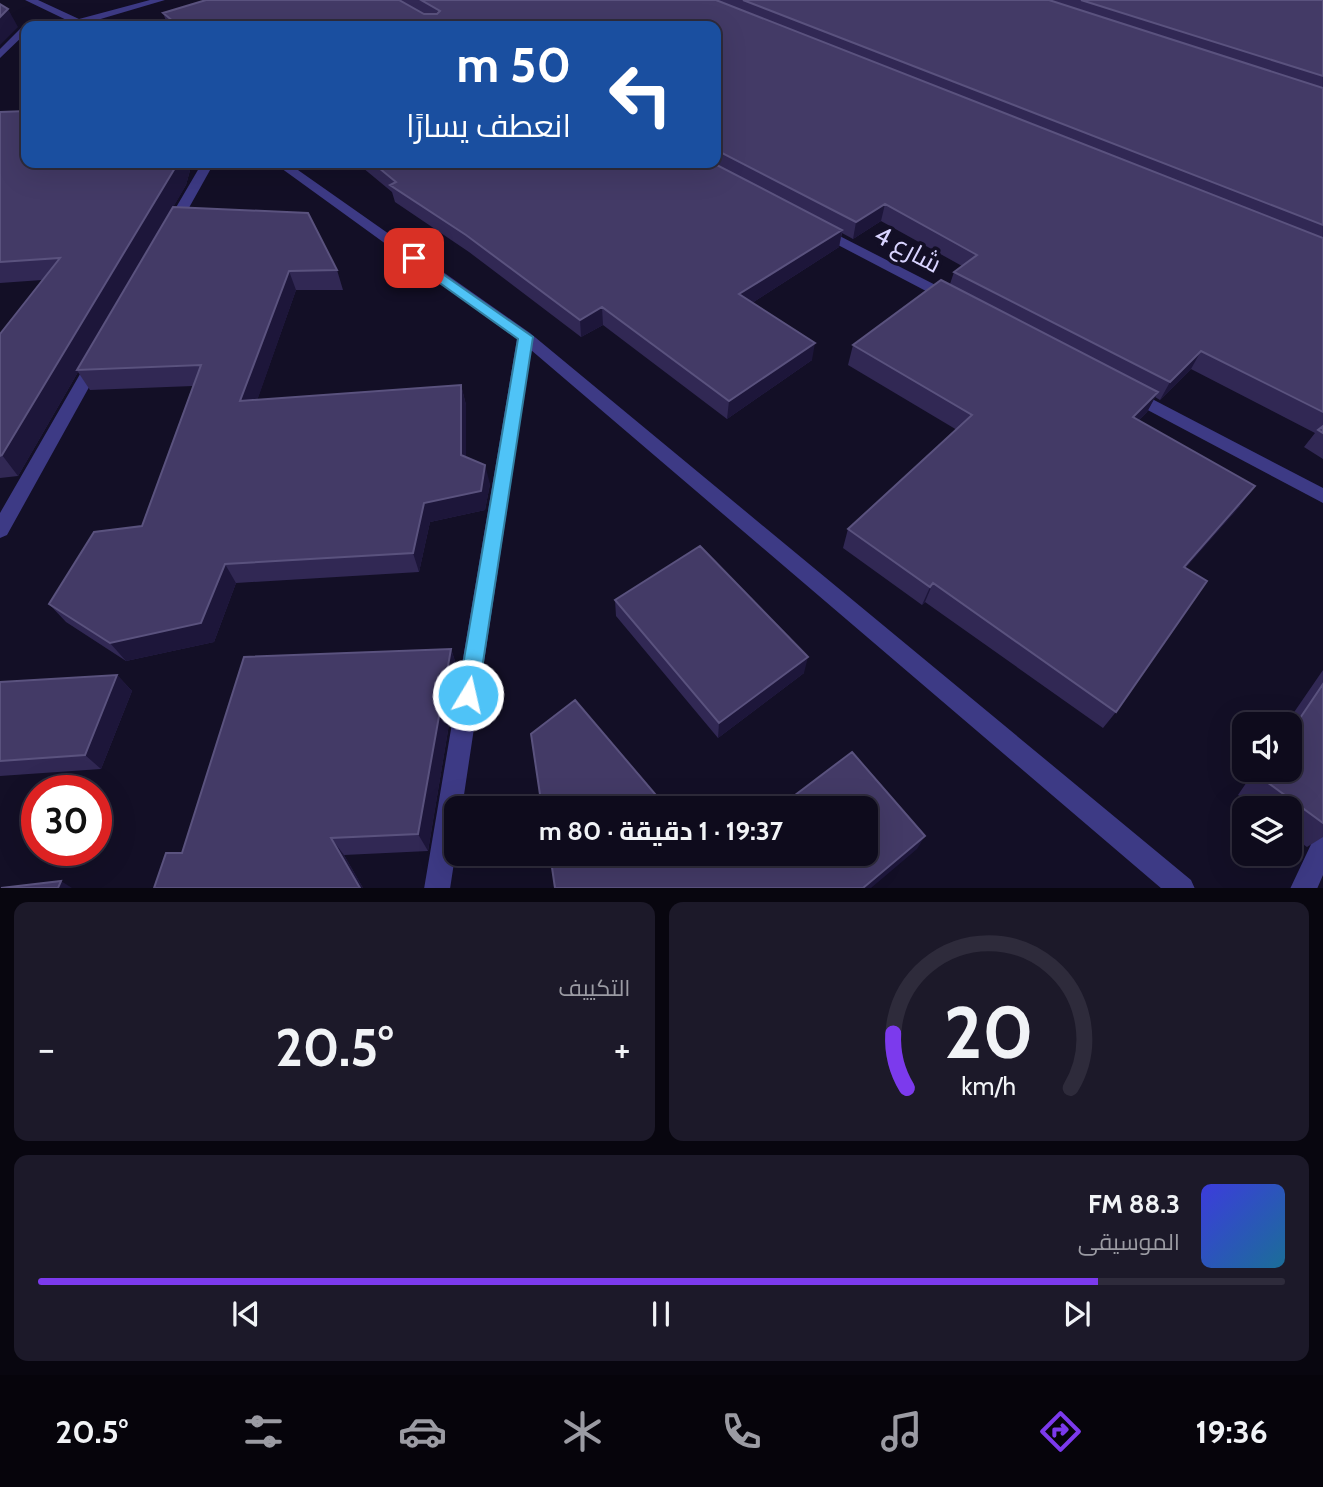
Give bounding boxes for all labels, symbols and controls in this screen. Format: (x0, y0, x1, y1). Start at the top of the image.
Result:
text: 50 m (456, 35, 571, 94)
icon: left (595, 49, 686, 140)
text: انعطف يسارًا (406, 106, 571, 145)
street label: شارع 4 (869, 218, 947, 281)
pin (384, 228, 444, 288)
icon: arrive (395, 239, 433, 277)
position arrow (431, 658, 505, 732)
map controls (1232, 712, 1302, 866)
button: sound (1232, 712, 1302, 782)
speed limit sign: 30 (21, 775, 112, 866)
button: layers (1232, 796, 1302, 866)
text: 19:37 · 1 دقيقة · 80 m (539, 815, 783, 847)
text: التكييف (558, 974, 631, 1002)
text: 20 (944, 988, 1034, 1076)
text: 20.5° (275, 1016, 393, 1079)
text: − (38, 1025, 55, 1072)
text: + (614, 1025, 631, 1072)
text: km/h (961, 1070, 1016, 1100)
text: 88.3 FM (1088, 1188, 1180, 1220)
text: الموسيقى (1078, 1228, 1180, 1256)
icon: previous (227, 1295, 265, 1333)
icon: pause (642, 1295, 680, 1333)
icon: next (1058, 1295, 1096, 1333)
icon: filters (239, 1407, 288, 1456)
icon: car (398, 1407, 447, 1456)
icon: climate (558, 1407, 607, 1456)
icon: phone (717, 1407, 766, 1456)
icon: music (877, 1407, 926, 1456)
icon: directions (1036, 1407, 1085, 1456)
text: 20.5° (55, 1412, 128, 1451)
text: 19:36 (1196, 1412, 1268, 1451)

